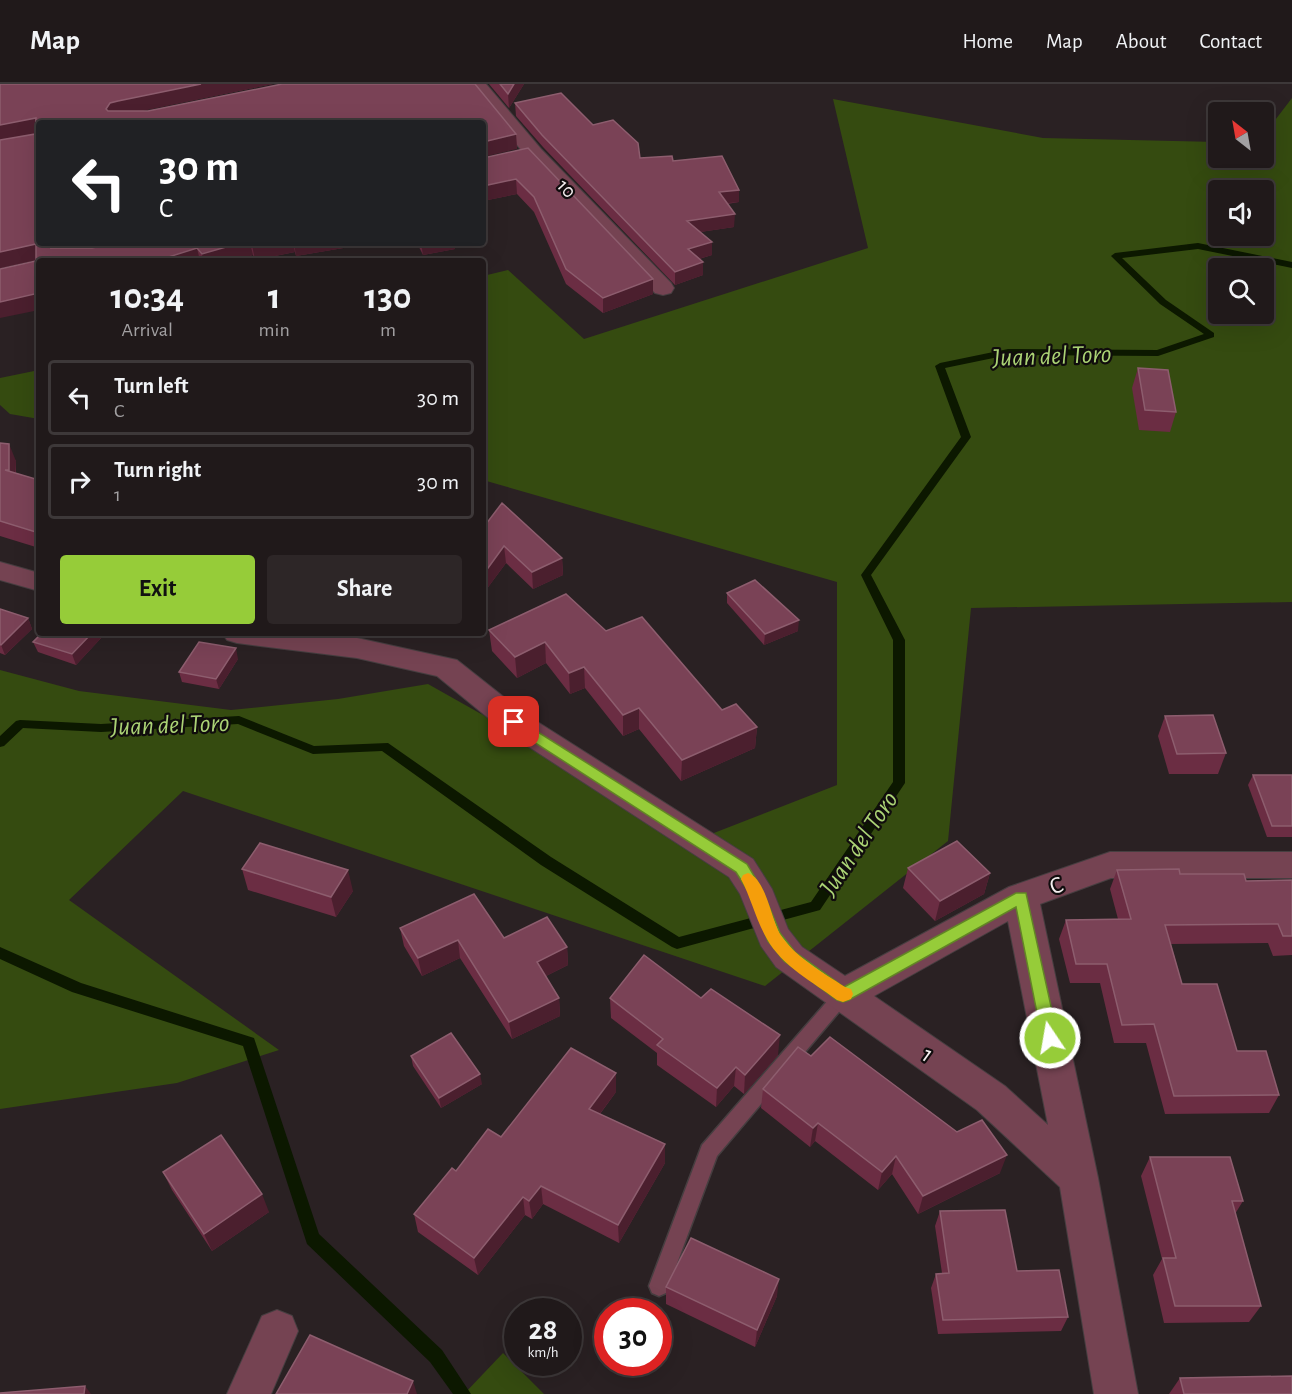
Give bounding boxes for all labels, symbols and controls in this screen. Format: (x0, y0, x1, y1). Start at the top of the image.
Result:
text: Map (30, 27, 80, 55)
text: Home (962, 31, 1013, 52)
text: Map (1046, 31, 1083, 52)
text: About (1116, 31, 1166, 52)
text: Contact (1199, 31, 1262, 52)
north arrow (1208, 102, 1274, 168)
map controls (1208, 102, 1274, 324)
icon: left (60, 144, 138, 222)
text: 30 m (159, 146, 239, 188)
street label: 10 (553, 175, 580, 202)
button: sound (1208, 180, 1274, 246)
text: C (159, 195, 173, 222)
button: search (1208, 258, 1274, 324)
text: 10:34 (111, 279, 184, 315)
text: 1 (268, 279, 281, 315)
text: 130 (364, 279, 412, 315)
text: Arrival (122, 320, 173, 340)
text: min (259, 320, 290, 340)
text: m (380, 320, 396, 340)
water label: Juan del Toro (991, 341, 1112, 371)
text: Turn left (114, 375, 188, 397)
icon: left (63, 381, 96, 414)
text: 30 m (417, 387, 459, 409)
text: C (114, 401, 124, 421)
text: Turn right (114, 459, 201, 481)
icon: right (63, 465, 96, 498)
text: 30 m (417, 471, 459, 493)
text: 1 (114, 485, 121, 505)
button: Exit (60, 555, 255, 624)
button: Share (267, 555, 462, 624)
pin (488, 696, 539, 747)
icon: arrive (497, 705, 530, 738)
water label: Juan del Toro (109, 710, 230, 740)
water label: Juan del Toro (814, 787, 903, 901)
street label: C (1046, 873, 1066, 899)
position arrow (1018, 1006, 1082, 1070)
street label: 1 (917, 1043, 938, 1067)
speed limit sign: 30 (594, 1298, 672, 1376)
text: 28 (529, 1315, 557, 1345)
text: km/h (528, 1345, 558, 1360)

